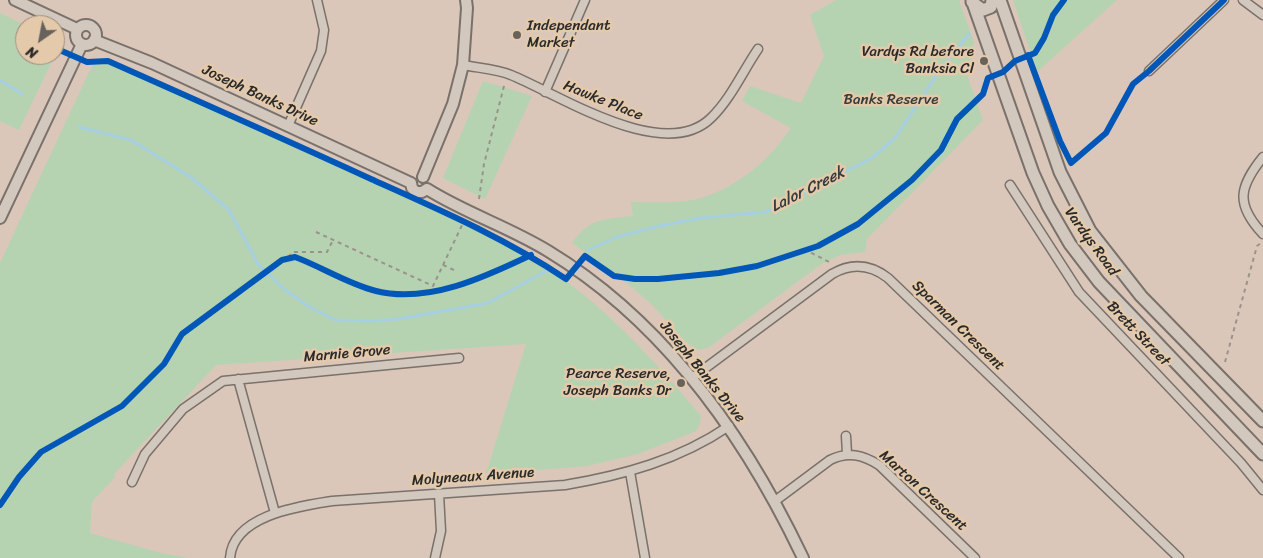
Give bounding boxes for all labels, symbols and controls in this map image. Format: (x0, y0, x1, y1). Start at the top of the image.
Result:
north arrow (15, 15, 65, 65)
place label: Independant Market (527, 17, 610, 52)
marker: Independant Market (511, 29, 523, 41)
text: N (21, 39, 43, 65)
place label: Vardys Rd before Banksia Cl (862, 43, 974, 78)
marker: Vardys Rd before Banksia Cl (978, 55, 990, 67)
street label: Joseph Banks Drive (199, 61, 321, 131)
street label: Hawke Place (561, 77, 645, 125)
park label: Banks Reserve (844, 91, 938, 109)
water label: Lalor Creek (768, 163, 848, 217)
street label: Vardys Road (1060, 204, 1122, 280)
street label: Sparman Crescent (908, 277, 1008, 375)
street label: Brett Street (1103, 298, 1173, 370)
street label: Joseph Banks Drive (655, 317, 749, 427)
street label: Marnie Grove (303, 341, 391, 367)
place label: Pearce Reserve, Joseph Banks Dr (564, 365, 671, 400)
marker: Pearce Reserve, Joseph Banks Dr (675, 377, 687, 389)
street label: Marton Crescent (875, 447, 971, 535)
street label: Molyneaux Avenue (411, 464, 535, 490)

